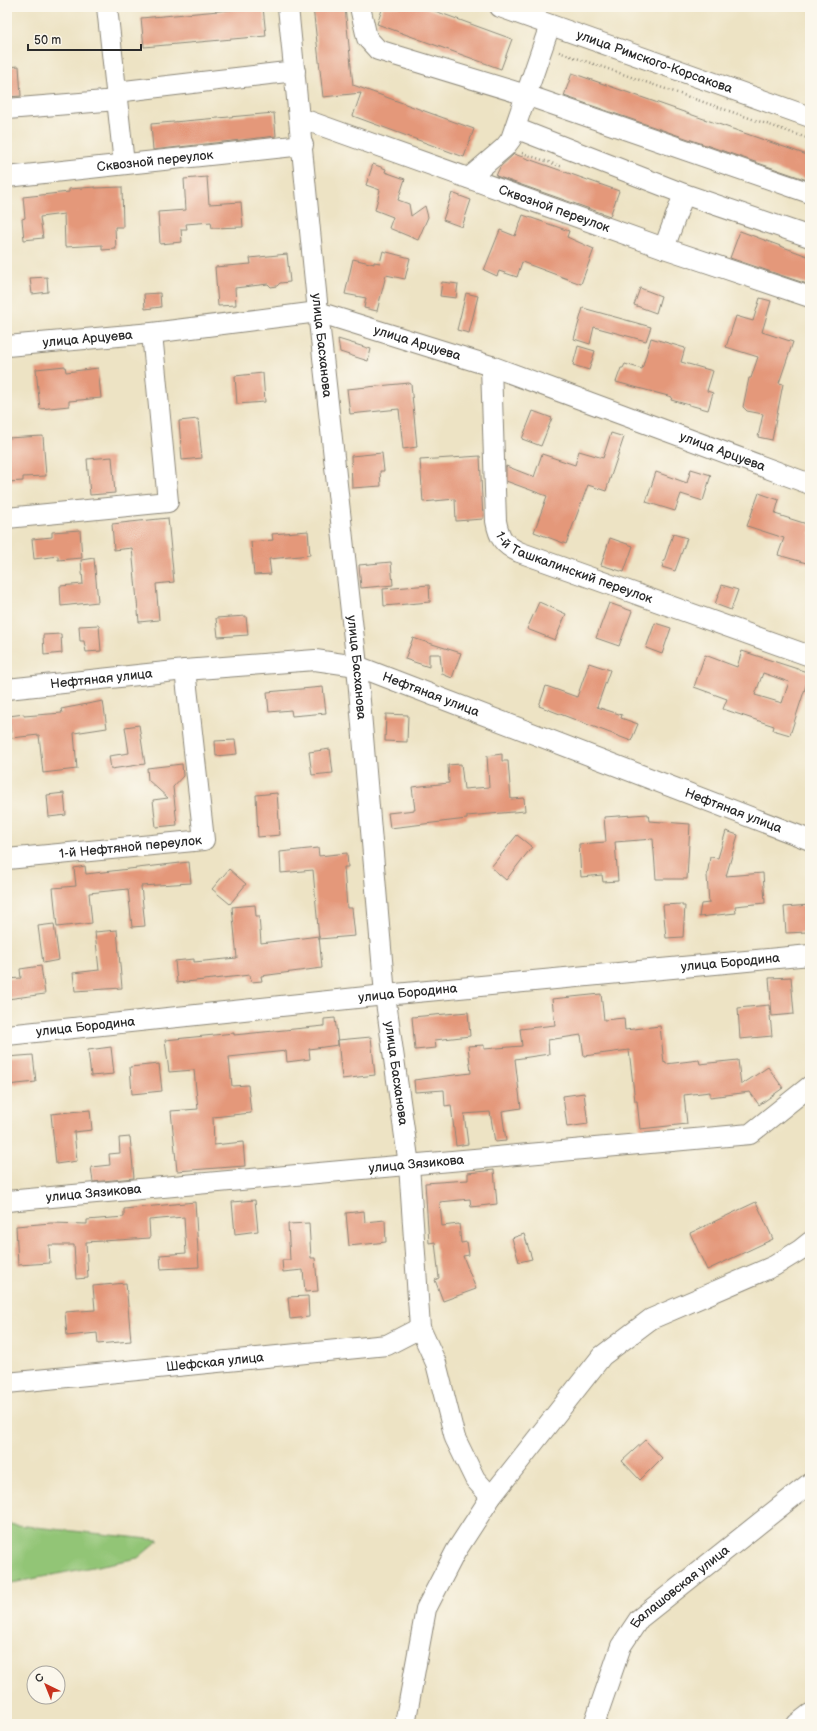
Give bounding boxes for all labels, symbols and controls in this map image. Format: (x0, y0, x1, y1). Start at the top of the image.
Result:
scale bar (28, 26, 141, 52)
street label: улица Римского-Корсакова (574, 27, 735, 97)
text: 50 m (34, 33, 61, 48)
street label: Сквозной переулок (96, 147, 214, 175)
street label: Сквозной переулок (496, 182, 612, 236)
street label: улица Басханова (308, 292, 335, 399)
street label: улица Арцуева (372, 322, 463, 364)
street label: улица Арцуева (42, 327, 134, 351)
street label: улица Арцуева (677, 428, 768, 475)
street label: 1-й Ташкалинский переулок (492, 529, 655, 607)
street label: улица Басханова (343, 614, 370, 721)
street label: Нефтяная улица (50, 665, 154, 692)
street label: Нефтяная улица (380, 669, 482, 720)
street label: Нефтяная улица (683, 785, 784, 837)
street label: 1-й Нефтяной переулок (58, 832, 203, 862)
street label: улица Бородина (680, 950, 781, 975)
street label: улица Бородина (358, 980, 458, 1006)
street label: улица Бородина (35, 1013, 136, 1040)
street label: улица Басханова (381, 1020, 411, 1127)
street label: улица Зязикова (368, 1152, 465, 1176)
street label: улица Зязикова (45, 1181, 142, 1205)
street label: Шефская улица (165, 1349, 265, 1375)
street label: Балашовская улица (627, 1542, 733, 1631)
north arrow (26, 1665, 66, 1705)
text: С (32, 1670, 47, 1685)

